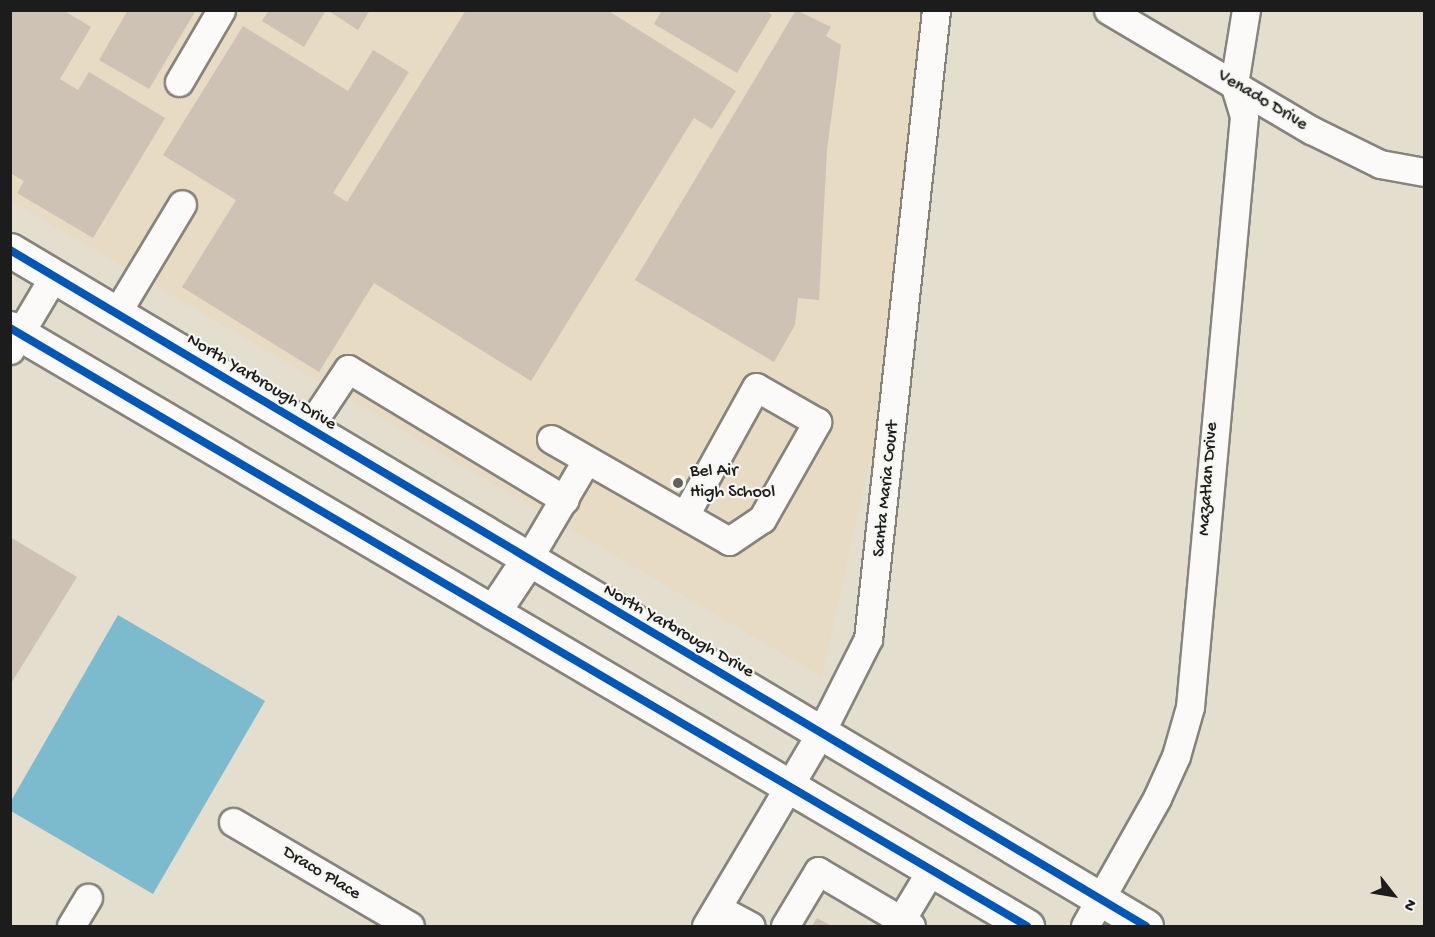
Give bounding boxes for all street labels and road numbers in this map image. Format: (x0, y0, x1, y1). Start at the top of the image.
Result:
street label: Venado Drive (1213, 66, 1311, 136)
street label: North Yarbrough Drive (182, 330, 340, 436)
street label: Santa Maria Court (869, 420, 905, 558)
street label: Mazatlan Drive (1194, 422, 1224, 536)
street label: North Yarbrough Drive (599, 580, 757, 684)
street label: Draco Place (278, 842, 364, 906)

